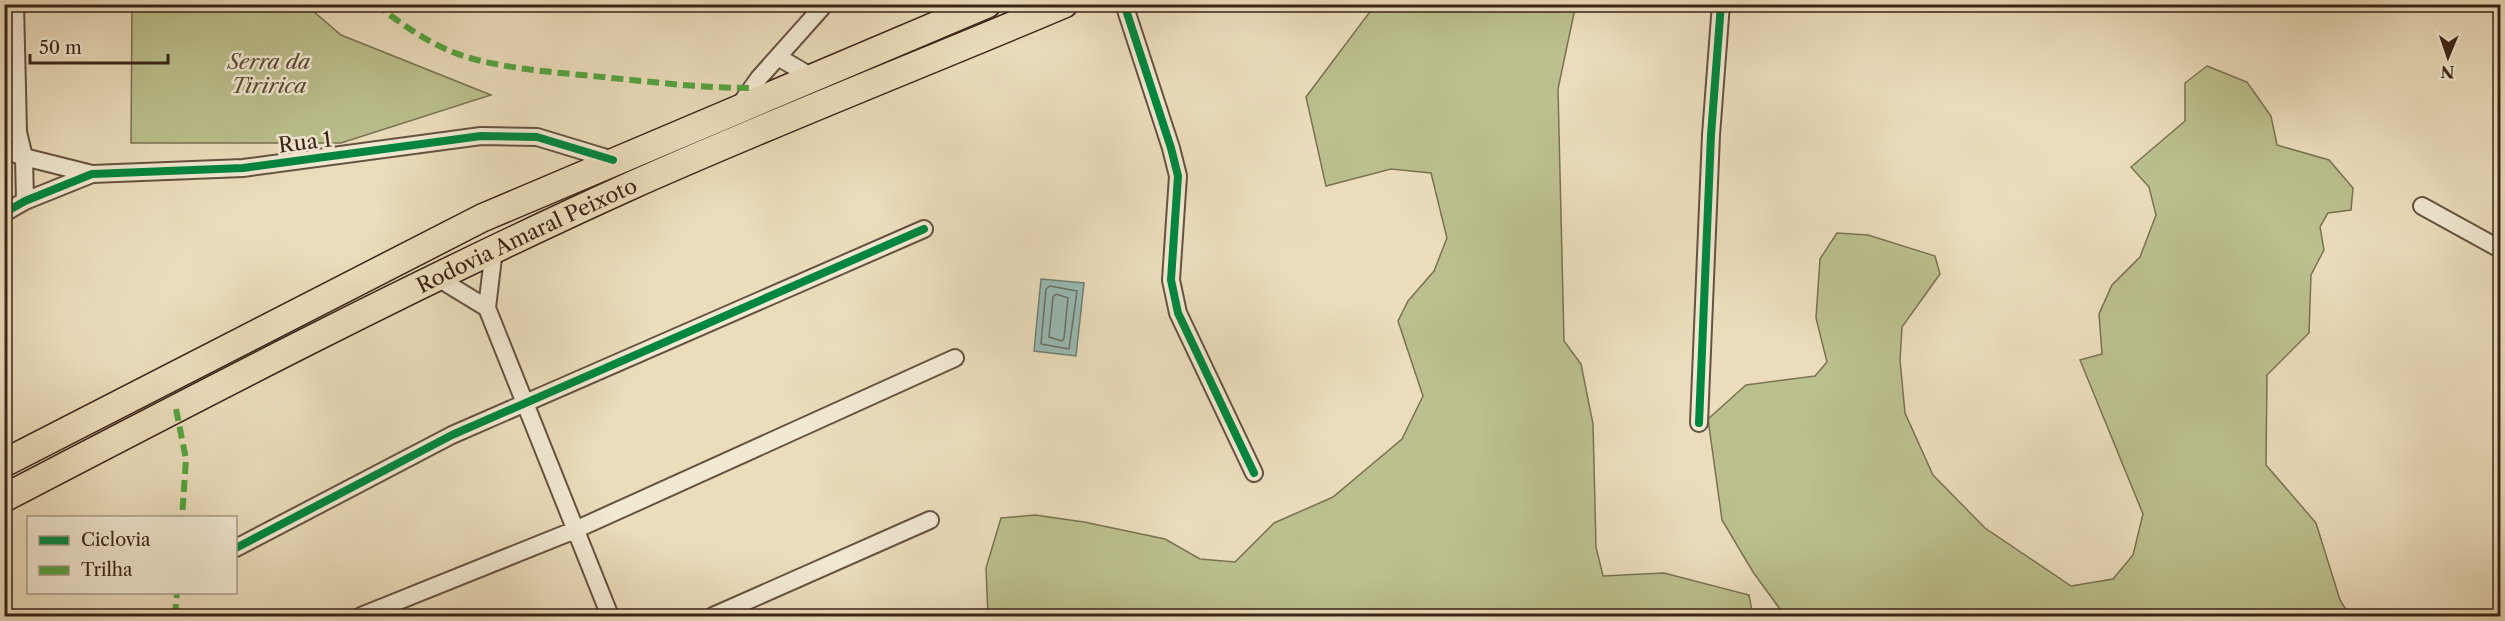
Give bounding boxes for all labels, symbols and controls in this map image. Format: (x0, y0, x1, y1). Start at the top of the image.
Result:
scale bar (30, 27, 168, 65)
north arrow (2418, 27, 2478, 87)
text: 50 m (39, 37, 82, 59)
park label: Serra da Tiririca (226, 49, 311, 98)
text: N (2440, 62, 2455, 82)
street label: Rua 1 (277, 126, 333, 158)
street label: Rodovia Amaral Peixoto (412, 172, 641, 298)
legend (27, 516, 237, 594)
text: Ciclovia (81, 529, 151, 551)
text: Trilha (81, 559, 133, 581)

